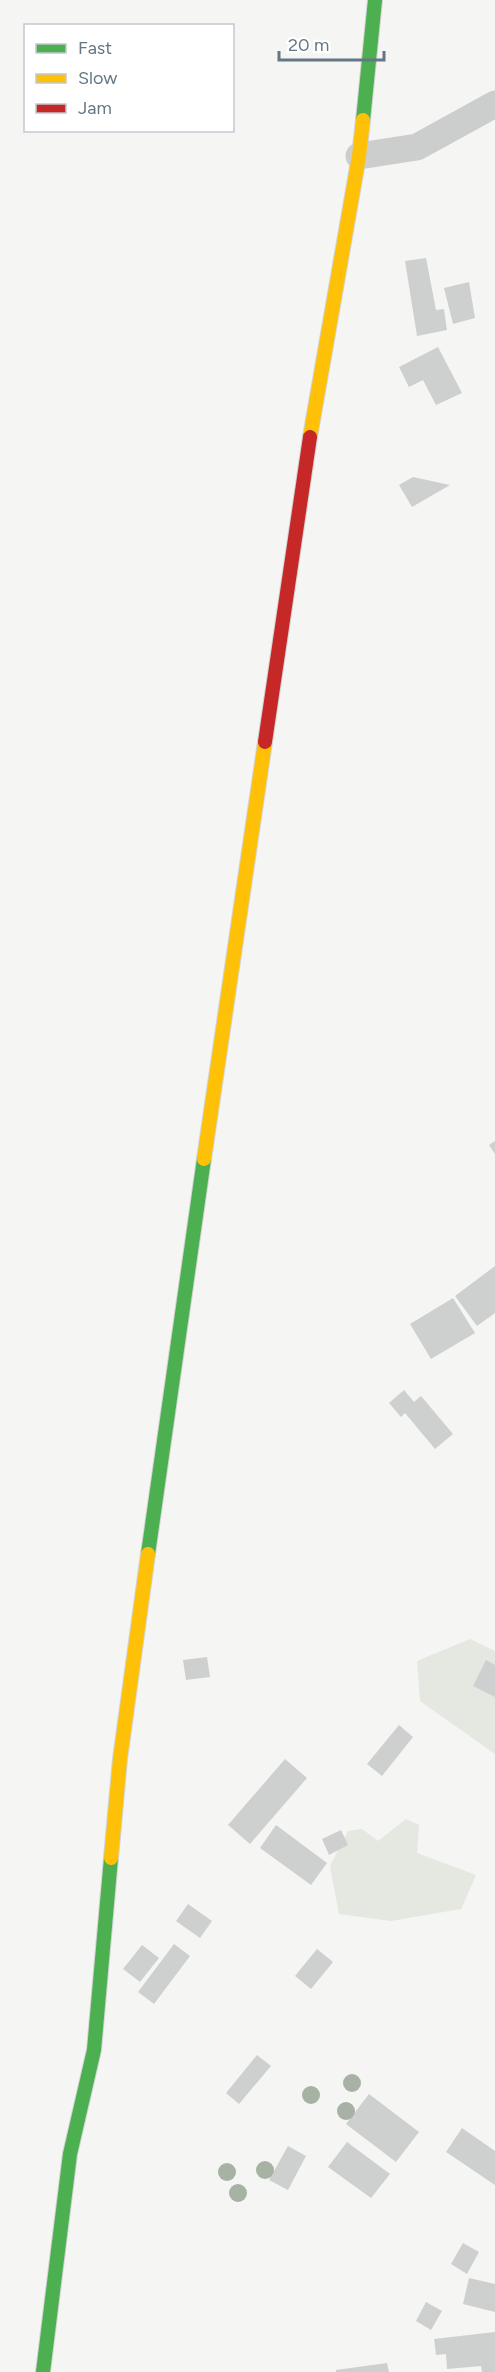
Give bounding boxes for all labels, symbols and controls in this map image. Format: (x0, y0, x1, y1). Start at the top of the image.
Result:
legend (24, 24, 234, 132)
scale bar (279, 24, 384, 62)
text: 20 m (288, 34, 329, 56)
text: Fast (78, 37, 112, 59)
text: Slow (78, 67, 117, 89)
text: Jam (78, 97, 112, 119)

